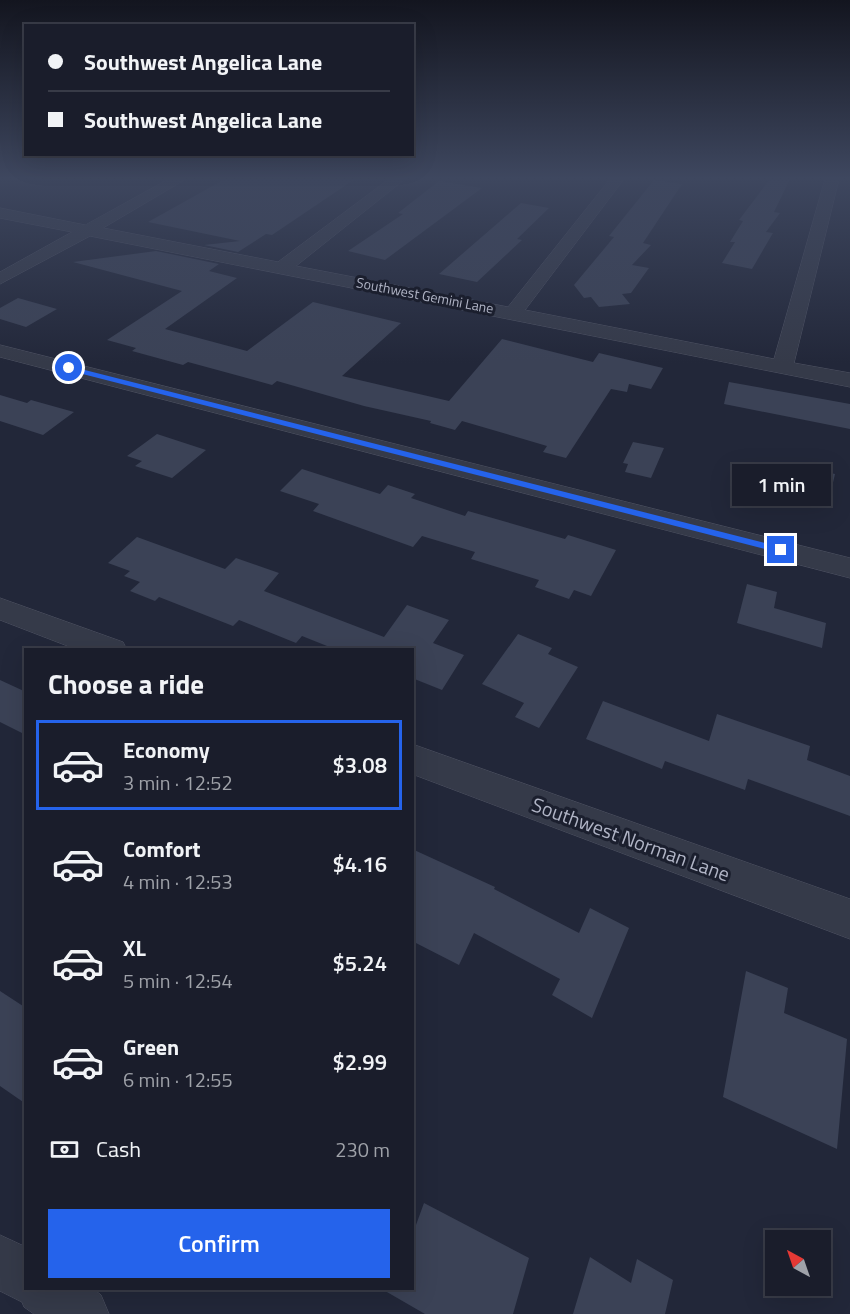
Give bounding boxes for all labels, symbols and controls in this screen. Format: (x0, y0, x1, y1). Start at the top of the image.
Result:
text: Southwest Angelica Lane (84, 45, 322, 79)
text: Southwest Angelica Lane (84, 103, 322, 137)
street label: Southwest Gemini Lane (355, 271, 495, 319)
route start (55, 354, 82, 381)
callout: 1 min (732, 463, 830, 505)
text: 1 min (757, 469, 806, 500)
route end (767, 536, 794, 563)
text: Choose a ride (48, 663, 204, 704)
text: Economy (123, 733, 210, 767)
icon: car (51, 738, 105, 792)
text: $3.08 (332, 748, 387, 782)
text: 3 min · 12:52 (123, 767, 233, 798)
street label: Southwest Norman Lane (528, 789, 734, 889)
text: Comfort (123, 832, 201, 866)
icon: car (51, 837, 105, 891)
text: $4.16 (332, 847, 387, 881)
text: 4 min · 12:53 (123, 866, 233, 897)
text: XL (123, 931, 146, 965)
icon: car (51, 936, 105, 990)
text: $5.24 (332, 946, 387, 980)
text: 5 min · 12:54 (123, 965, 233, 996)
text: Green (123, 1030, 179, 1064)
icon: car (51, 1035, 105, 1089)
text: $2.99 (332, 1045, 387, 1079)
text: 6 min · 12:55 (123, 1064, 233, 1095)
text: Cash (96, 1132, 141, 1166)
icon: cash (48, 1133, 81, 1166)
text: 230 m (335, 1134, 390, 1165)
button: Confirm (48, 1209, 390, 1278)
north arrow (765, 1230, 831, 1296)
map controls (765, 1230, 831, 1296)

